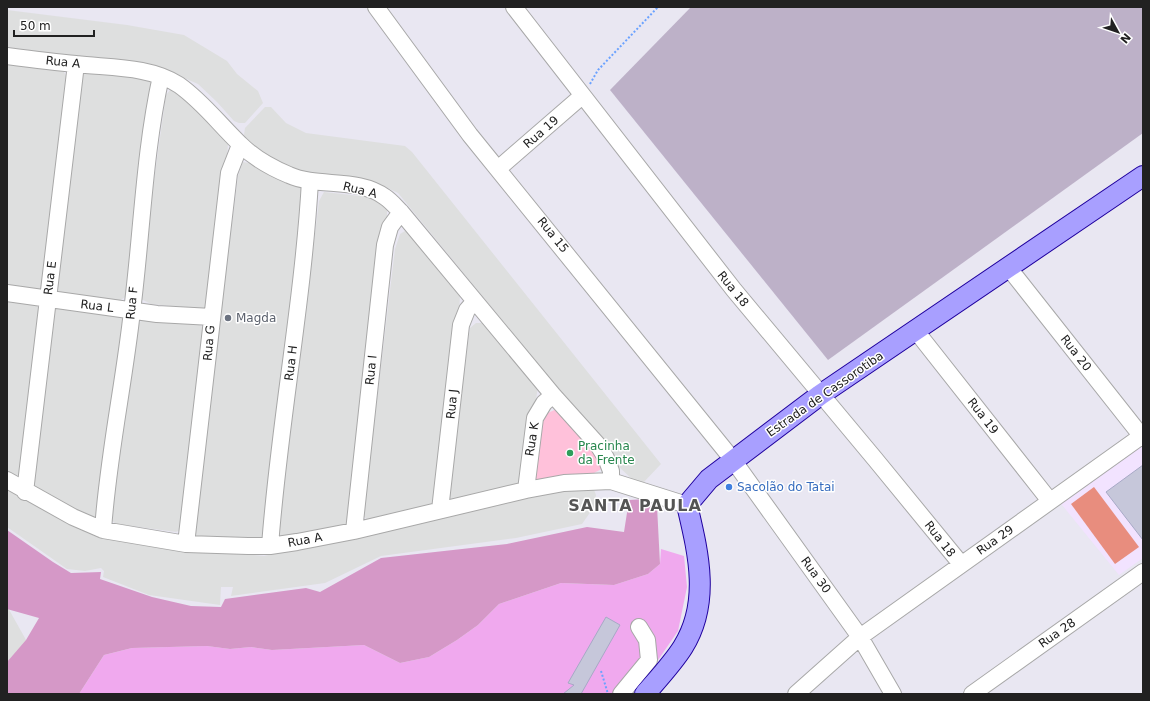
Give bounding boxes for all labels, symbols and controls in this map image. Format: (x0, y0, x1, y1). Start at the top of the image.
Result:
scale bar (14, 12, 94, 38)
north arrow (1098, 12, 1138, 52)
text: 50 m (20, 19, 51, 33)
text: N (1117, 30, 1133, 46)
street label: Rua A (45, 53, 82, 71)
street label: Rua 19 (521, 113, 561, 151)
street label: Rua A (341, 179, 379, 201)
street label: Rua 15 (534, 214, 572, 256)
street label: Rua E (41, 260, 59, 296)
street label: Rua 18 (714, 268, 752, 310)
street label: Rua F (123, 286, 141, 320)
street label: Rua L (80, 297, 115, 315)
place label: Magda (236, 311, 276, 325)
marker: Magda (223, 313, 233, 323)
street label: Rua G (200, 325, 218, 361)
street label: Rua 20 (1058, 332, 1094, 374)
street label: Rua H (282, 344, 300, 382)
street label: Estrada de Cassorotiba (764, 348, 886, 440)
street label: Rua I (362, 354, 380, 386)
street label: Rua J (443, 388, 461, 420)
street label: Rua 19 (965, 395, 1001, 437)
street label: Rua K (522, 420, 542, 457)
place label: Pracinha da Frente (578, 439, 635, 467)
marker: Pracinha da Frente (565, 448, 575, 458)
place label: Sacolão do Tatai (737, 480, 835, 494)
marker: Sacolão do Tatai (724, 482, 734, 492)
district label: SANTA PAULA (568, 496, 702, 515)
street label: Rua 18 (922, 518, 958, 560)
street label: Rua 29 (974, 522, 1016, 558)
street label: Rua A (287, 530, 324, 550)
street label: Rua 30 (798, 554, 834, 596)
street label: Rua 28 (1036, 615, 1078, 651)

